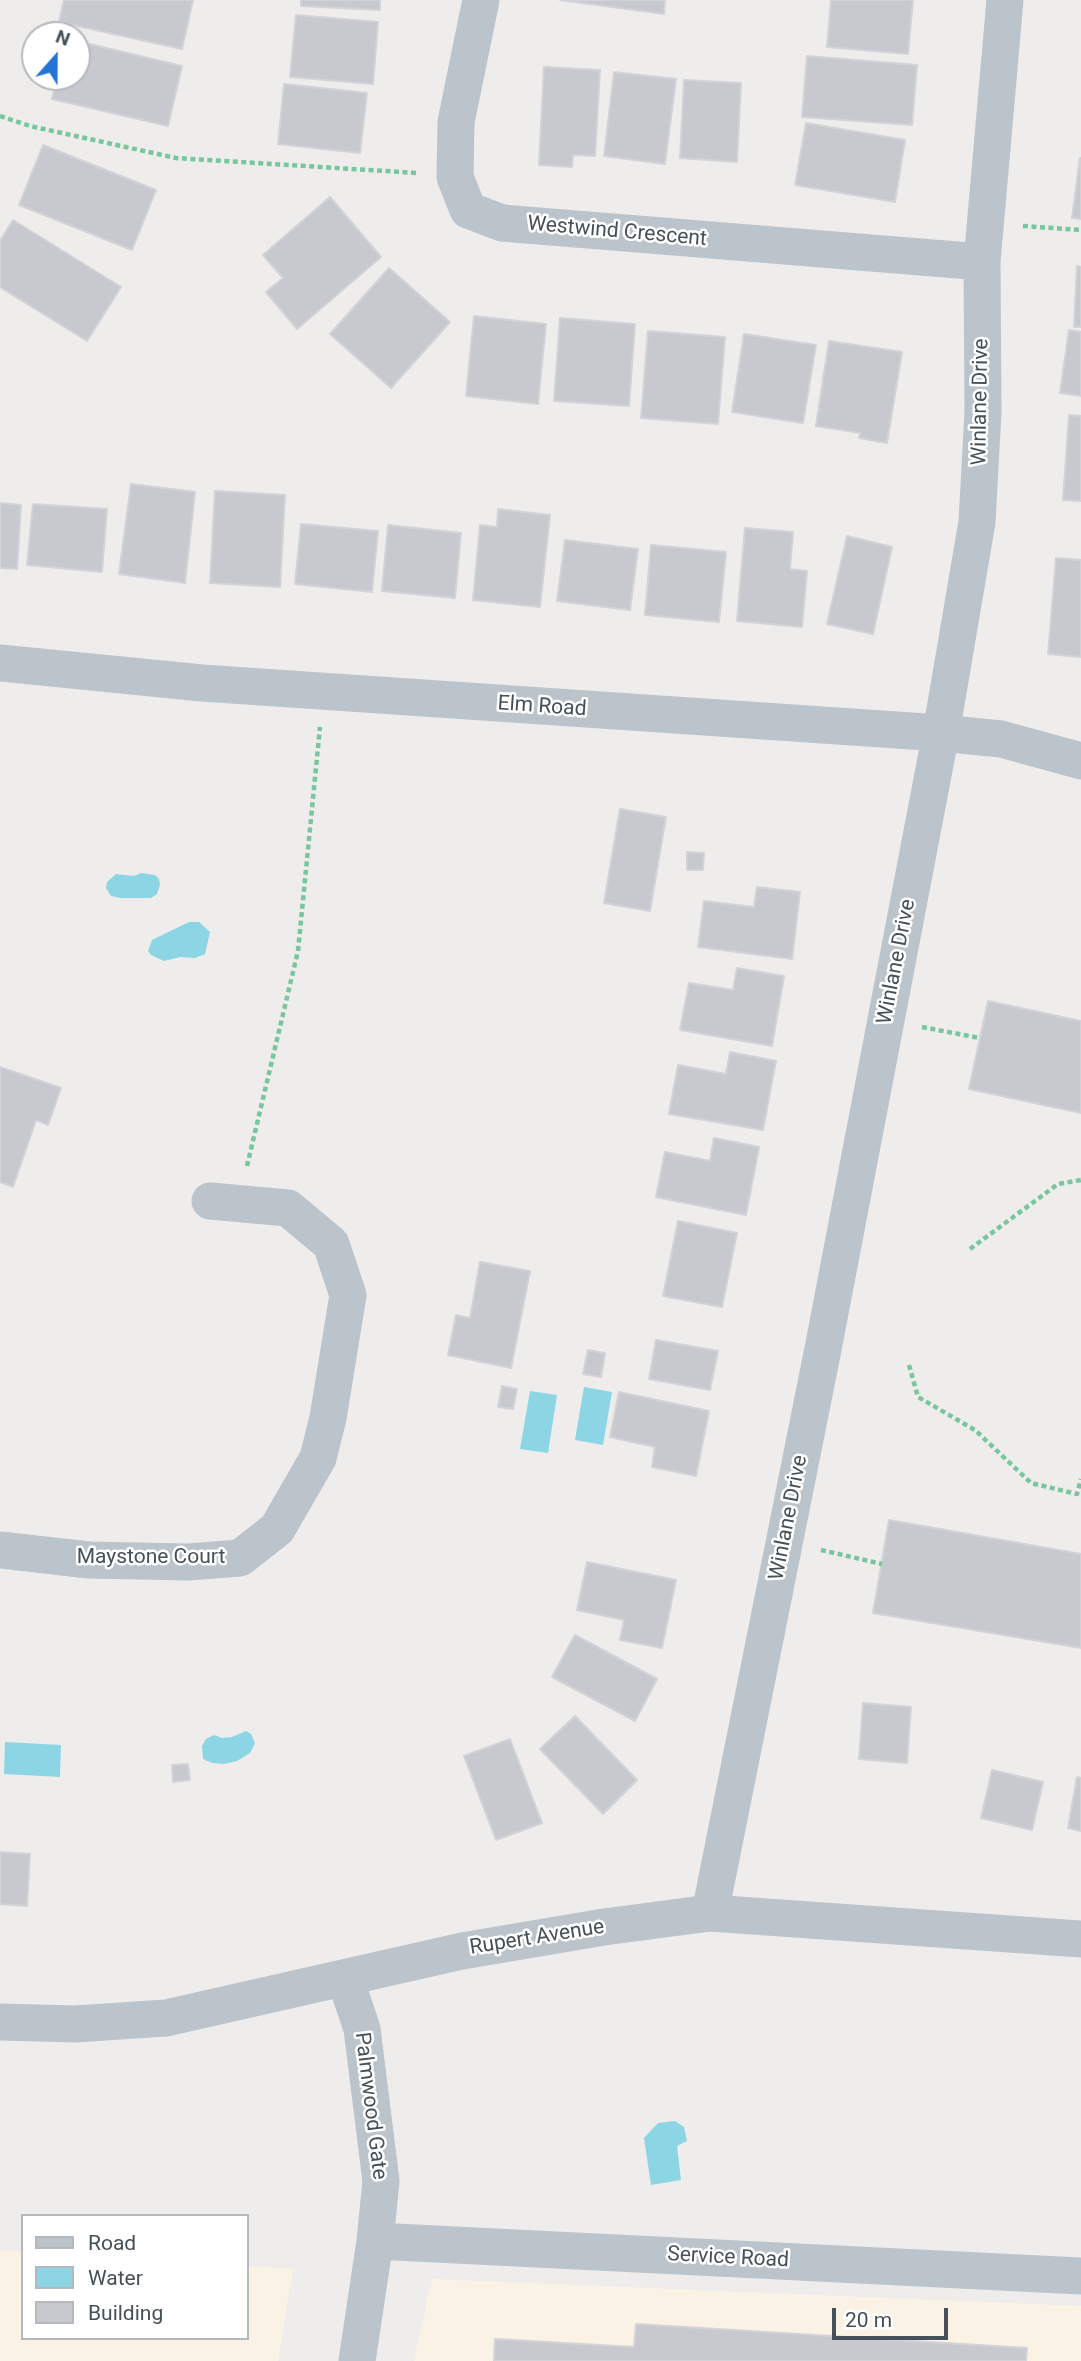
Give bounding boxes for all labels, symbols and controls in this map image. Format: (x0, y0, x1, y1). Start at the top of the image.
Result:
north arrow (21, 21, 91, 91)
text: N (53, 25, 73, 51)
street label: Westwind Crescent (526, 212, 708, 252)
street label: Winlane Drive (967, 338, 995, 466)
street label: Elm Road (497, 691, 587, 723)
street label: Winlane Drive (873, 897, 921, 1027)
street label: Winlane Drive (765, 1453, 813, 1583)
street label: Maystone Court (77, 1545, 225, 1571)
street label: Rupert Avenue (468, 1915, 606, 1961)
street label: Palmwood Gate (348, 2031, 392, 2181)
legend (21, 2214, 248, 2340)
text: Road (88, 2231, 136, 2255)
street label: Service Road (667, 2242, 789, 2274)
text: Water (88, 2266, 143, 2290)
scale bar (836, 2294, 951, 2338)
text: Building (88, 2301, 163, 2325)
text: 20 m (845, 2308, 892, 2332)

